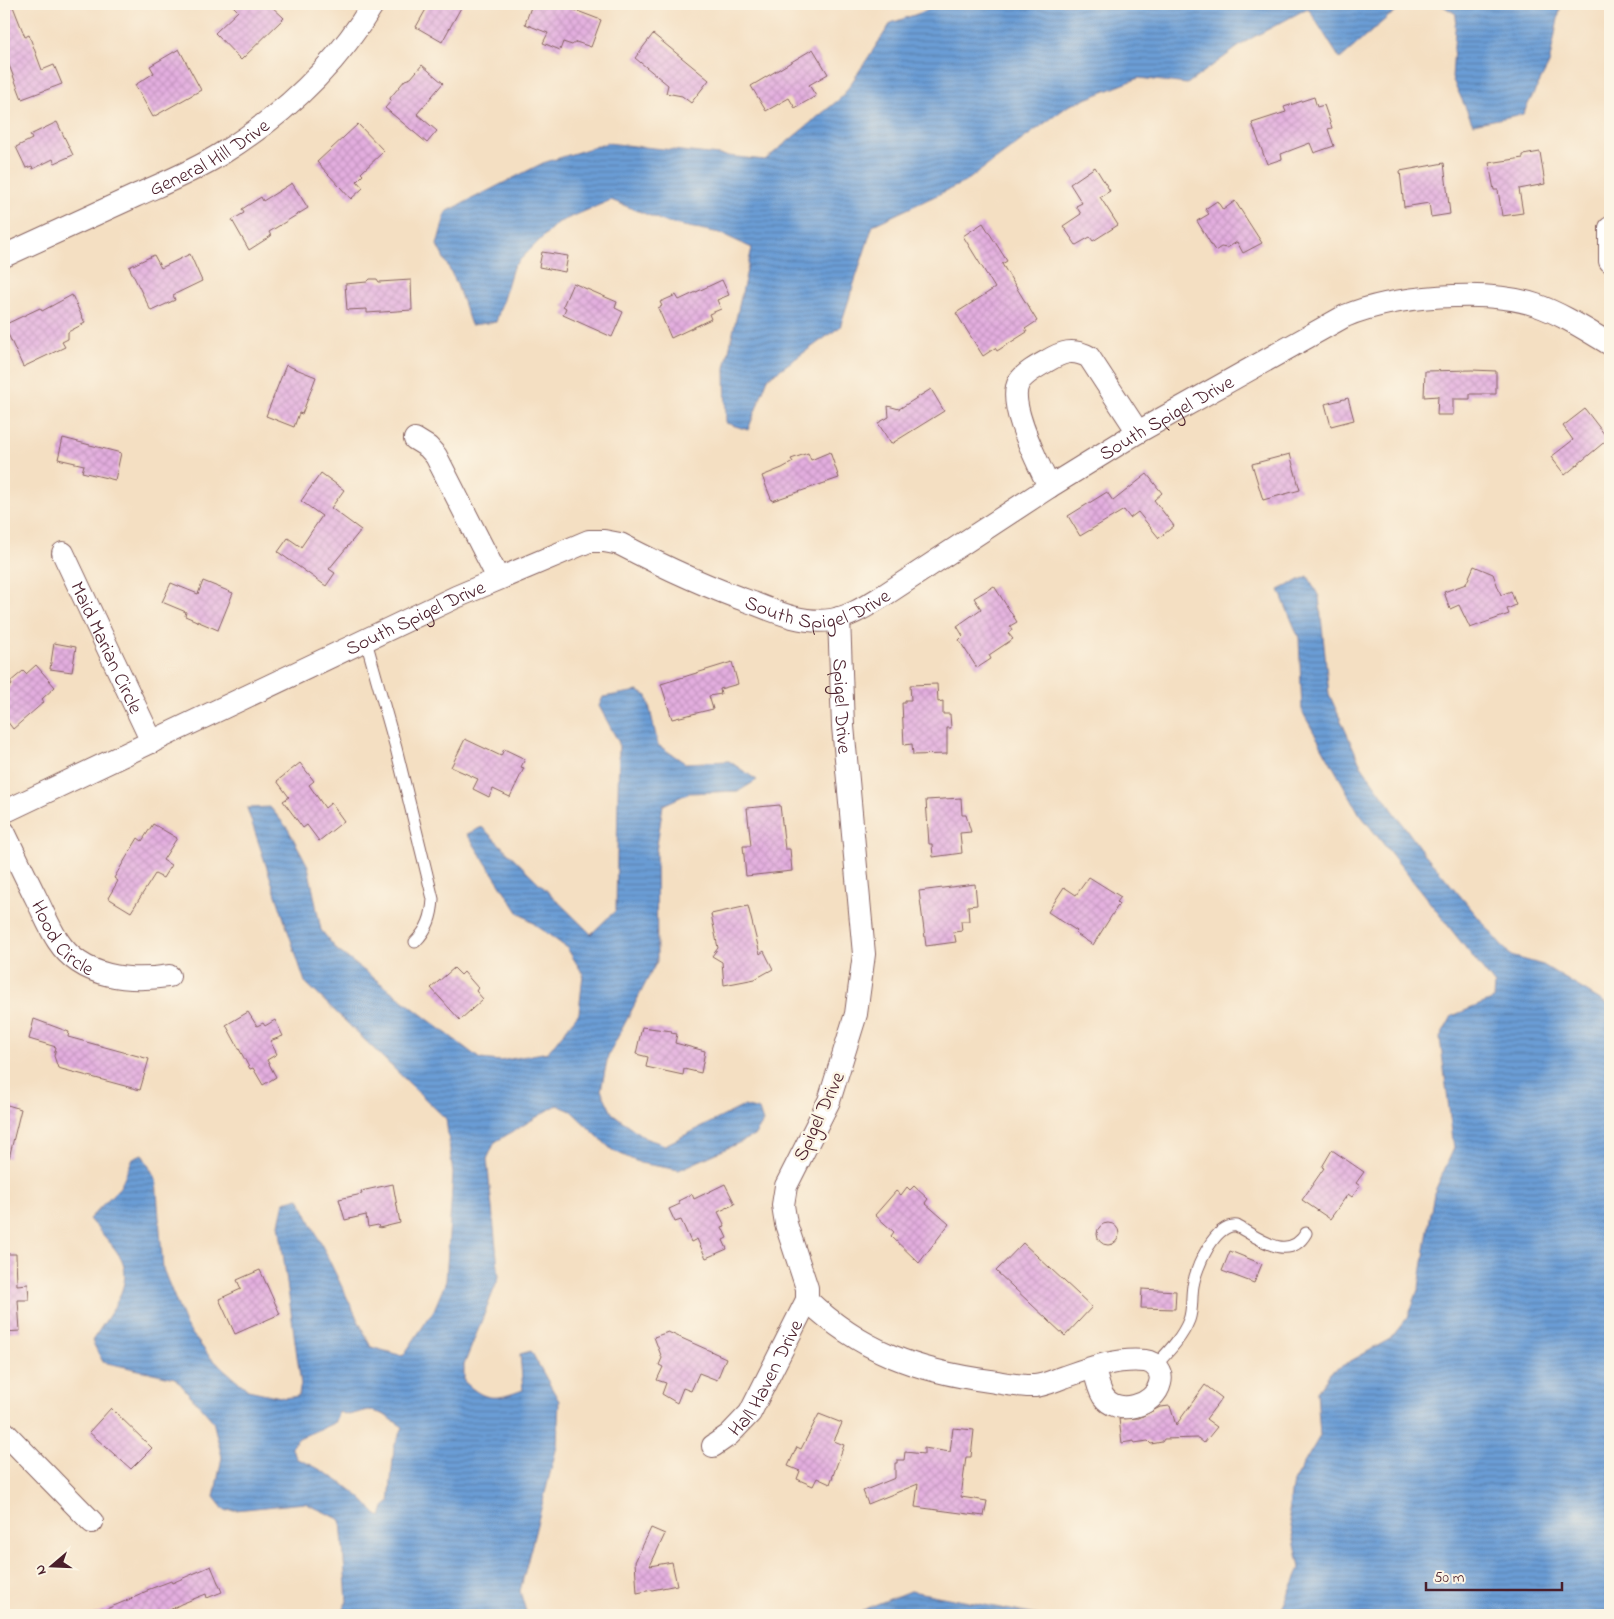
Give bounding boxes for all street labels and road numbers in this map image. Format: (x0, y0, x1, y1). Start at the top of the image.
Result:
street label: General Hill Drive (145, 113, 277, 205)
street label: South Spigel Drive (1094, 369, 1240, 470)
street label: South Spigel Drive (341, 574, 490, 664)
street label: Maid Marian Circle (61, 577, 149, 719)
street label: South Spigel Drive (740, 577, 892, 609)
street label: Spigel Drive (823, 658, 857, 755)
street label: Hood Circle (22, 896, 98, 985)
street label: Spigel Drive (787, 1068, 854, 1167)
street label: Hall Haven Drive (723, 1315, 812, 1444)

